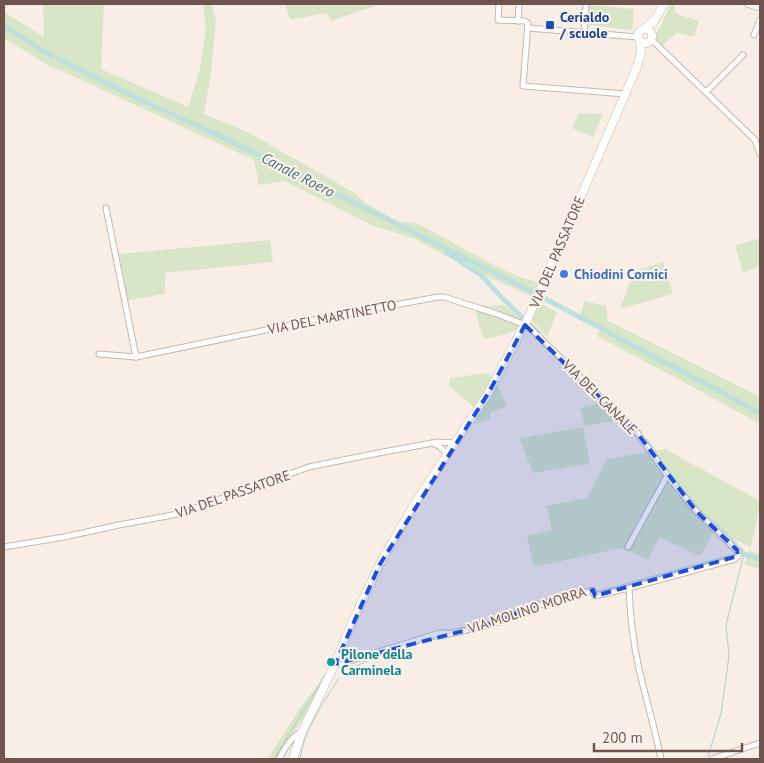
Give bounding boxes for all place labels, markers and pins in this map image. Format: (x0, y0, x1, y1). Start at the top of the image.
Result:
place label: Cerialdo / scuole (559, 8, 610, 42)
marker: Cerialdo / scuole (544, 19, 556, 31)
place label: Chiodini Cornici (574, 265, 668, 283)
marker: Chiodini Cornici (558, 268, 570, 280)
place label: Pilone della Carminela (341, 645, 413, 679)
marker: Pilone della Carminela (325, 656, 337, 668)

